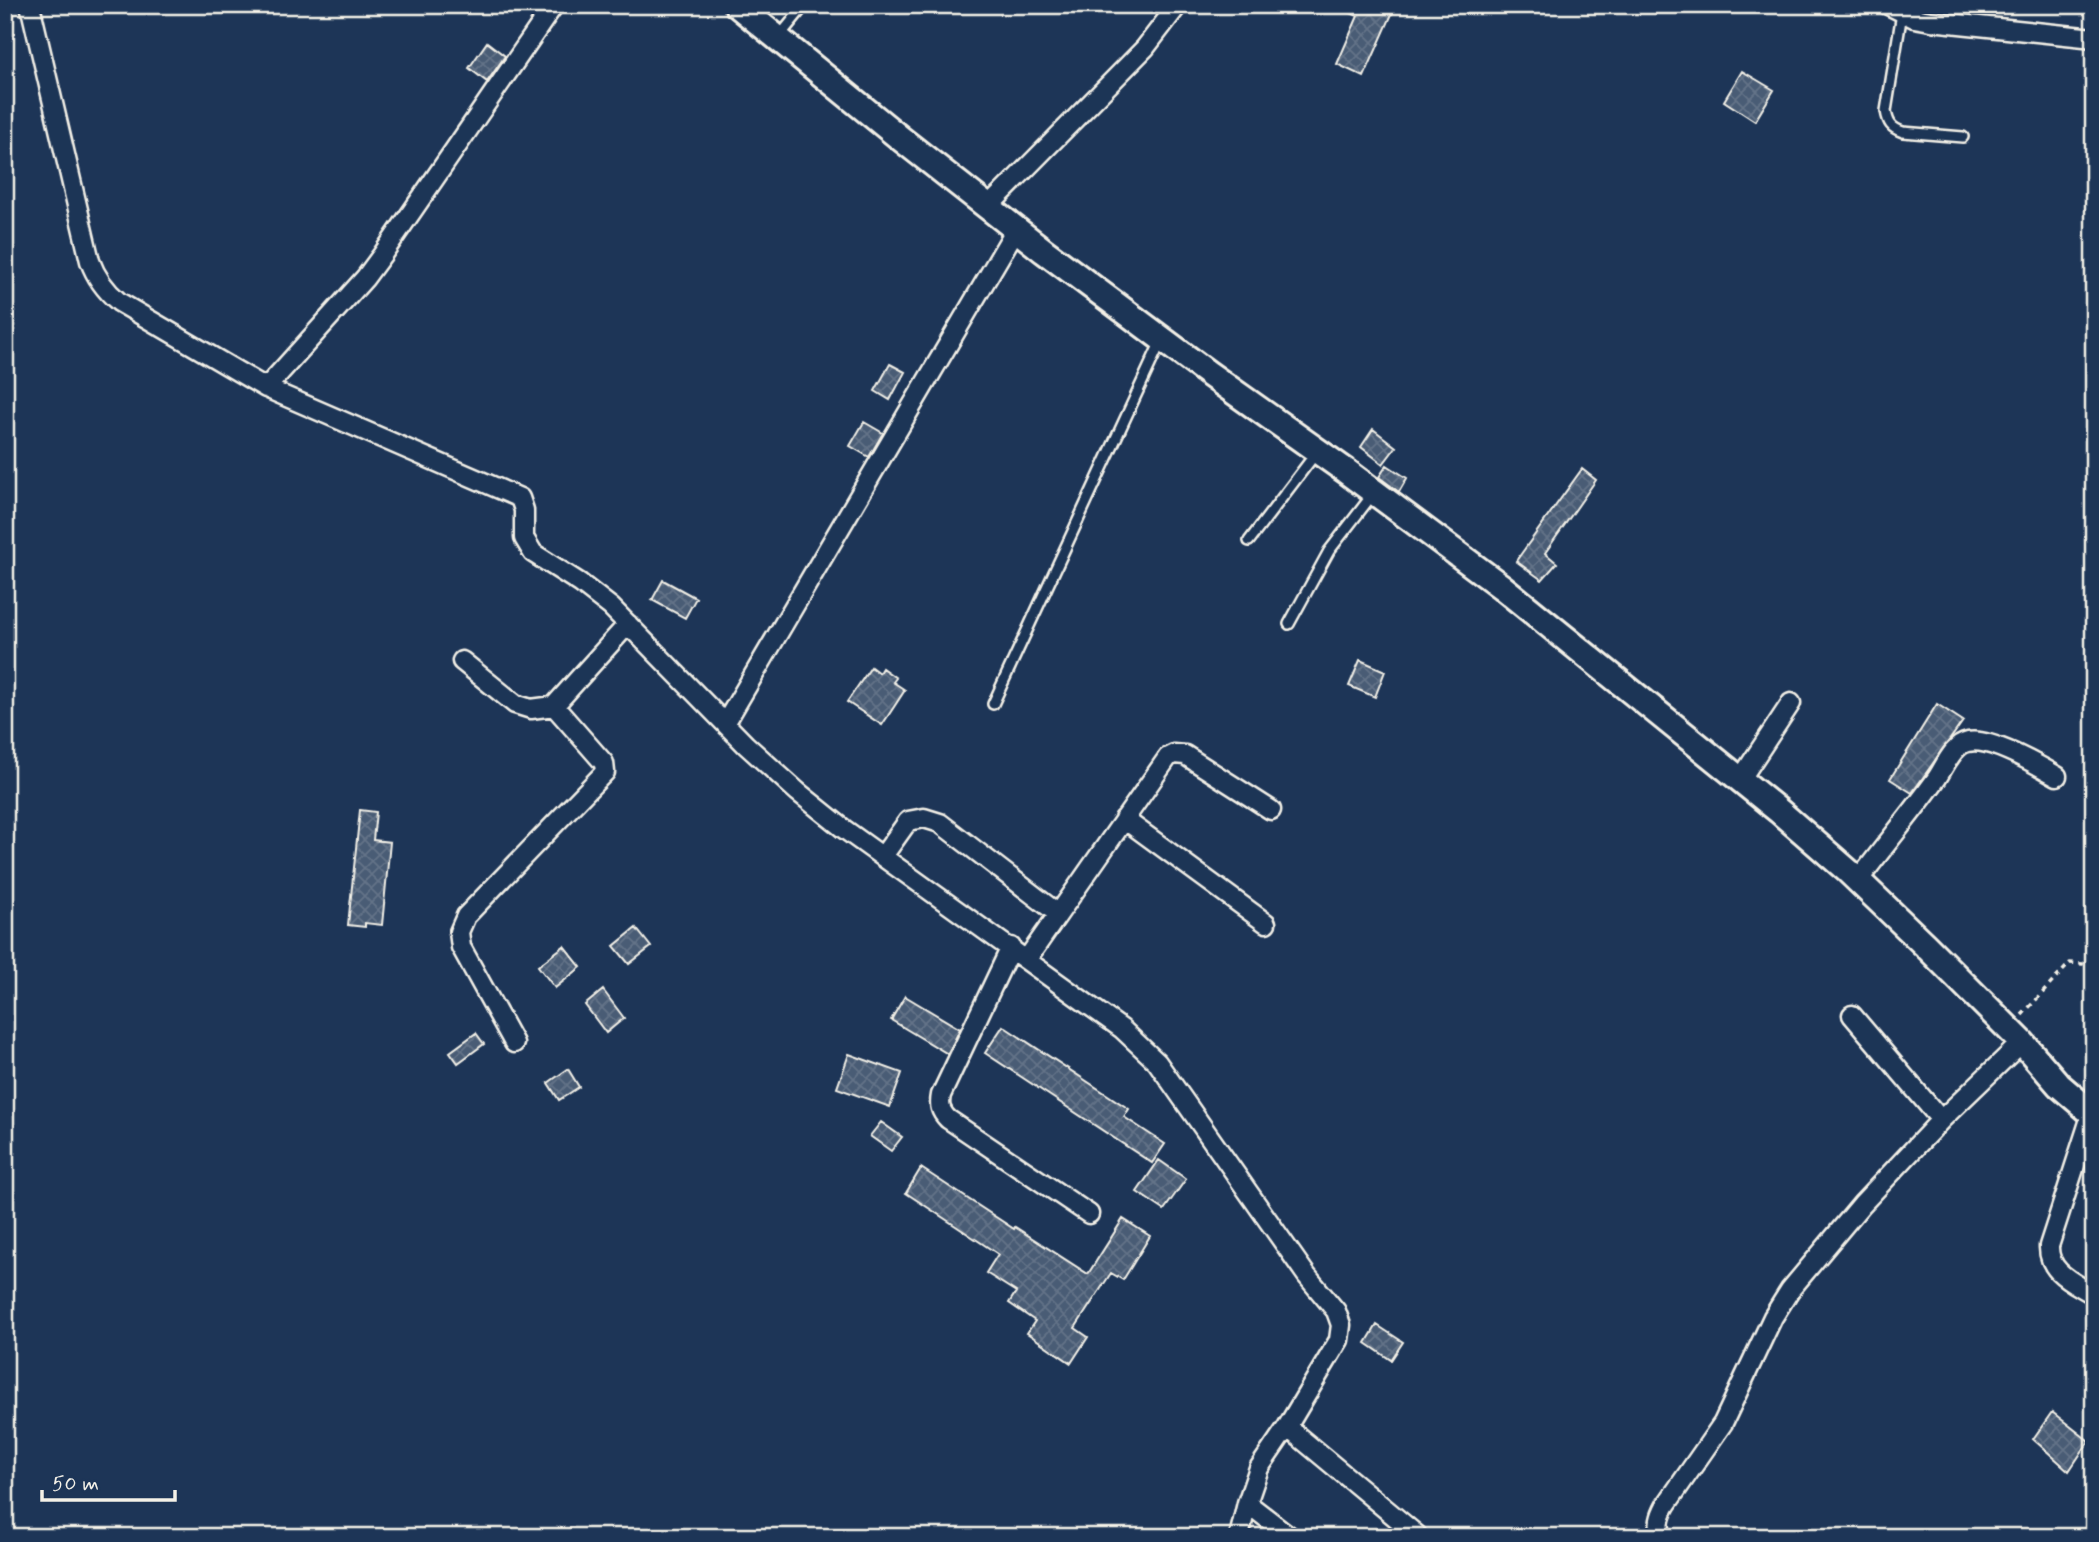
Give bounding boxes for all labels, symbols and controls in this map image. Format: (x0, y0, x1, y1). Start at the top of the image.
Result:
scale bar (42, 1458, 175, 1502)
text: 50 m (52, 1470, 99, 1498)

